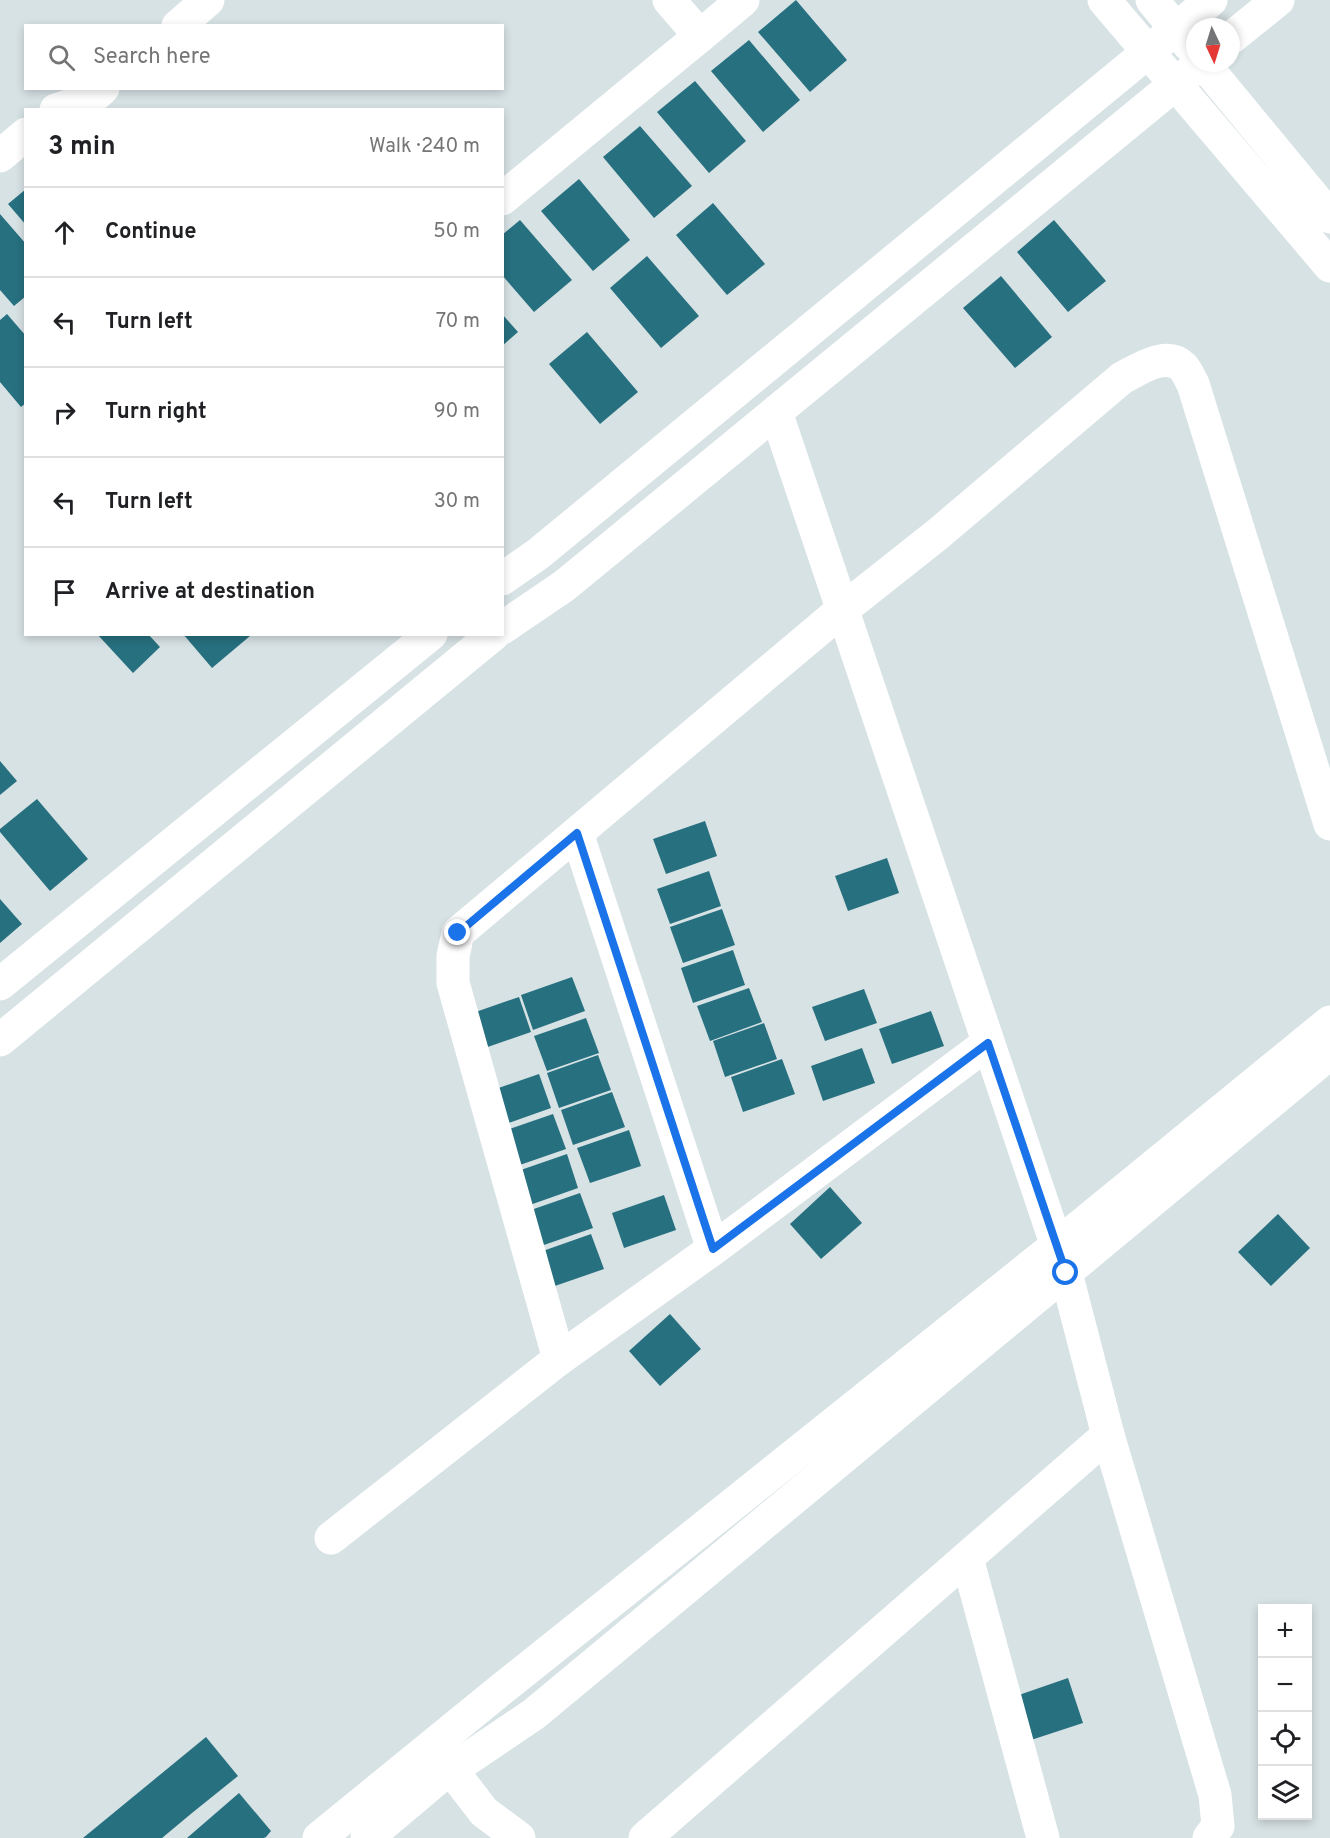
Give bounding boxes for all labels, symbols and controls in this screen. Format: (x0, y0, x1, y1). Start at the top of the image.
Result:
north arrow (1186, 18, 1240, 72)
search box (24, 24, 504, 90)
icon: search (45, 41, 78, 74)
text: Search here (93, 44, 211, 71)
text: 3 min (48, 131, 116, 164)
text: Walk · 240 m (369, 134, 480, 160)
icon: ahead (48, 216, 81, 249)
text: Continue (105, 219, 196, 246)
text: 50 m (433, 219, 480, 245)
icon: left (48, 306, 81, 339)
text: Turn left (105, 309, 193, 336)
text: 70 m (436, 309, 480, 335)
icon: right (48, 396, 81, 429)
text: Turn right (105, 399, 207, 426)
text: 90 m (434, 399, 480, 425)
icon: left (48, 486, 81, 519)
text: Turn left (105, 489, 193, 516)
text: 30 m (434, 489, 480, 515)
icon: arrive (48, 576, 81, 609)
text: Arrive at destination (105, 579, 315, 606)
route end (444, 919, 470, 945)
route start (1052, 1259, 1078, 1285)
map controls (1258, 1604, 1312, 1820)
button: + (1258, 1604, 1312, 1658)
button: − (1258, 1658, 1312, 1712)
button: locate (1258, 1712, 1312, 1766)
button: layers (1258, 1766, 1312, 1820)

